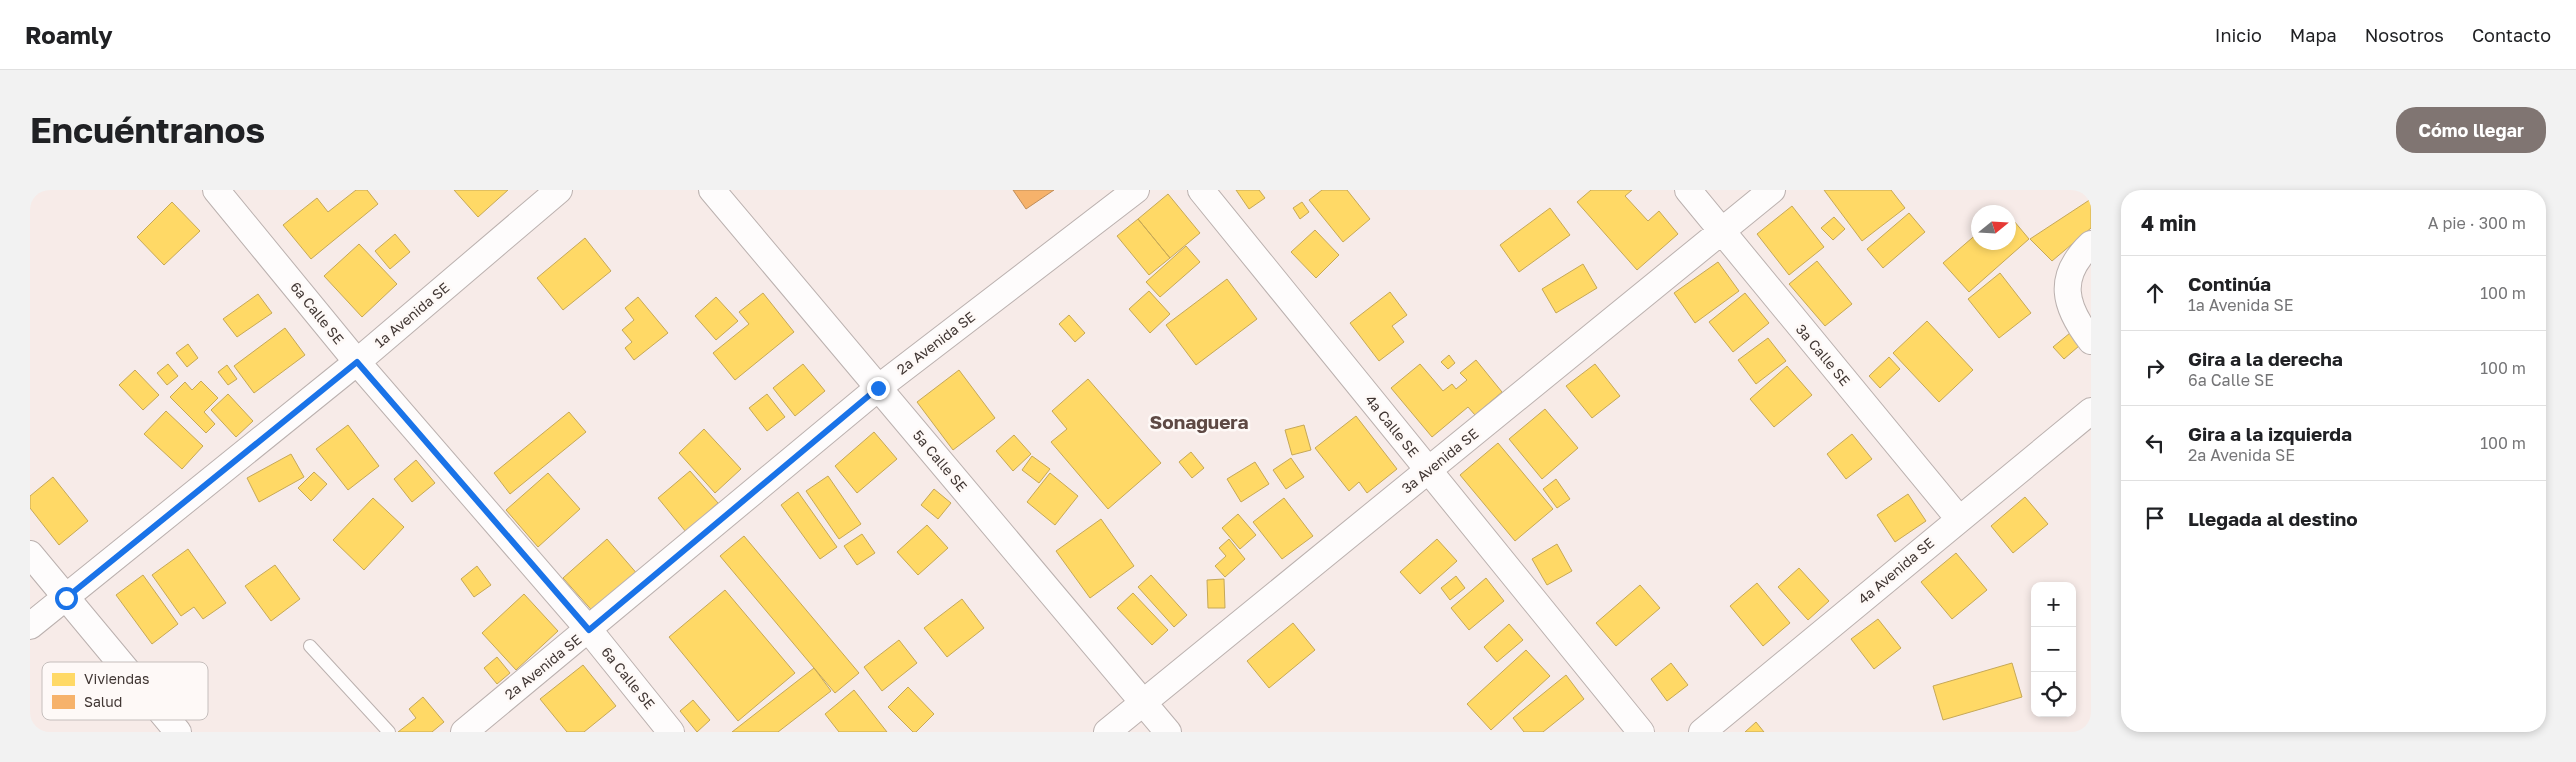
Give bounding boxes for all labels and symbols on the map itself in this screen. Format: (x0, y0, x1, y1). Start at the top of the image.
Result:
north arrow (1971, 205, 2016, 250)
street label: 6a Calle SE (287, 278, 348, 347)
street label: 1a Avenida SE (371, 278, 453, 351)
street label: 2a Avenida SE (893, 308, 978, 378)
street label: 3a Calle SE (1793, 320, 1854, 389)
route end (867, 377, 890, 400)
street label: 4a Calle SE (1362, 391, 1423, 460)
district label: Sonaguera (1150, 410, 1249, 433)
street label: 3a Avenida SE (1398, 425, 1481, 497)
street label: 5a Calle SE (910, 427, 971, 495)
street label: 4a Avenida SE (1854, 534, 1937, 607)
route start (55, 587, 78, 610)
street label: 2a Avenida SE (501, 631, 584, 703)
street label: 6a Calle SE (598, 643, 659, 712)
legend (42, 662, 208, 720)
text: Viviendas (84, 670, 149, 687)
text: Salud (84, 693, 122, 710)

